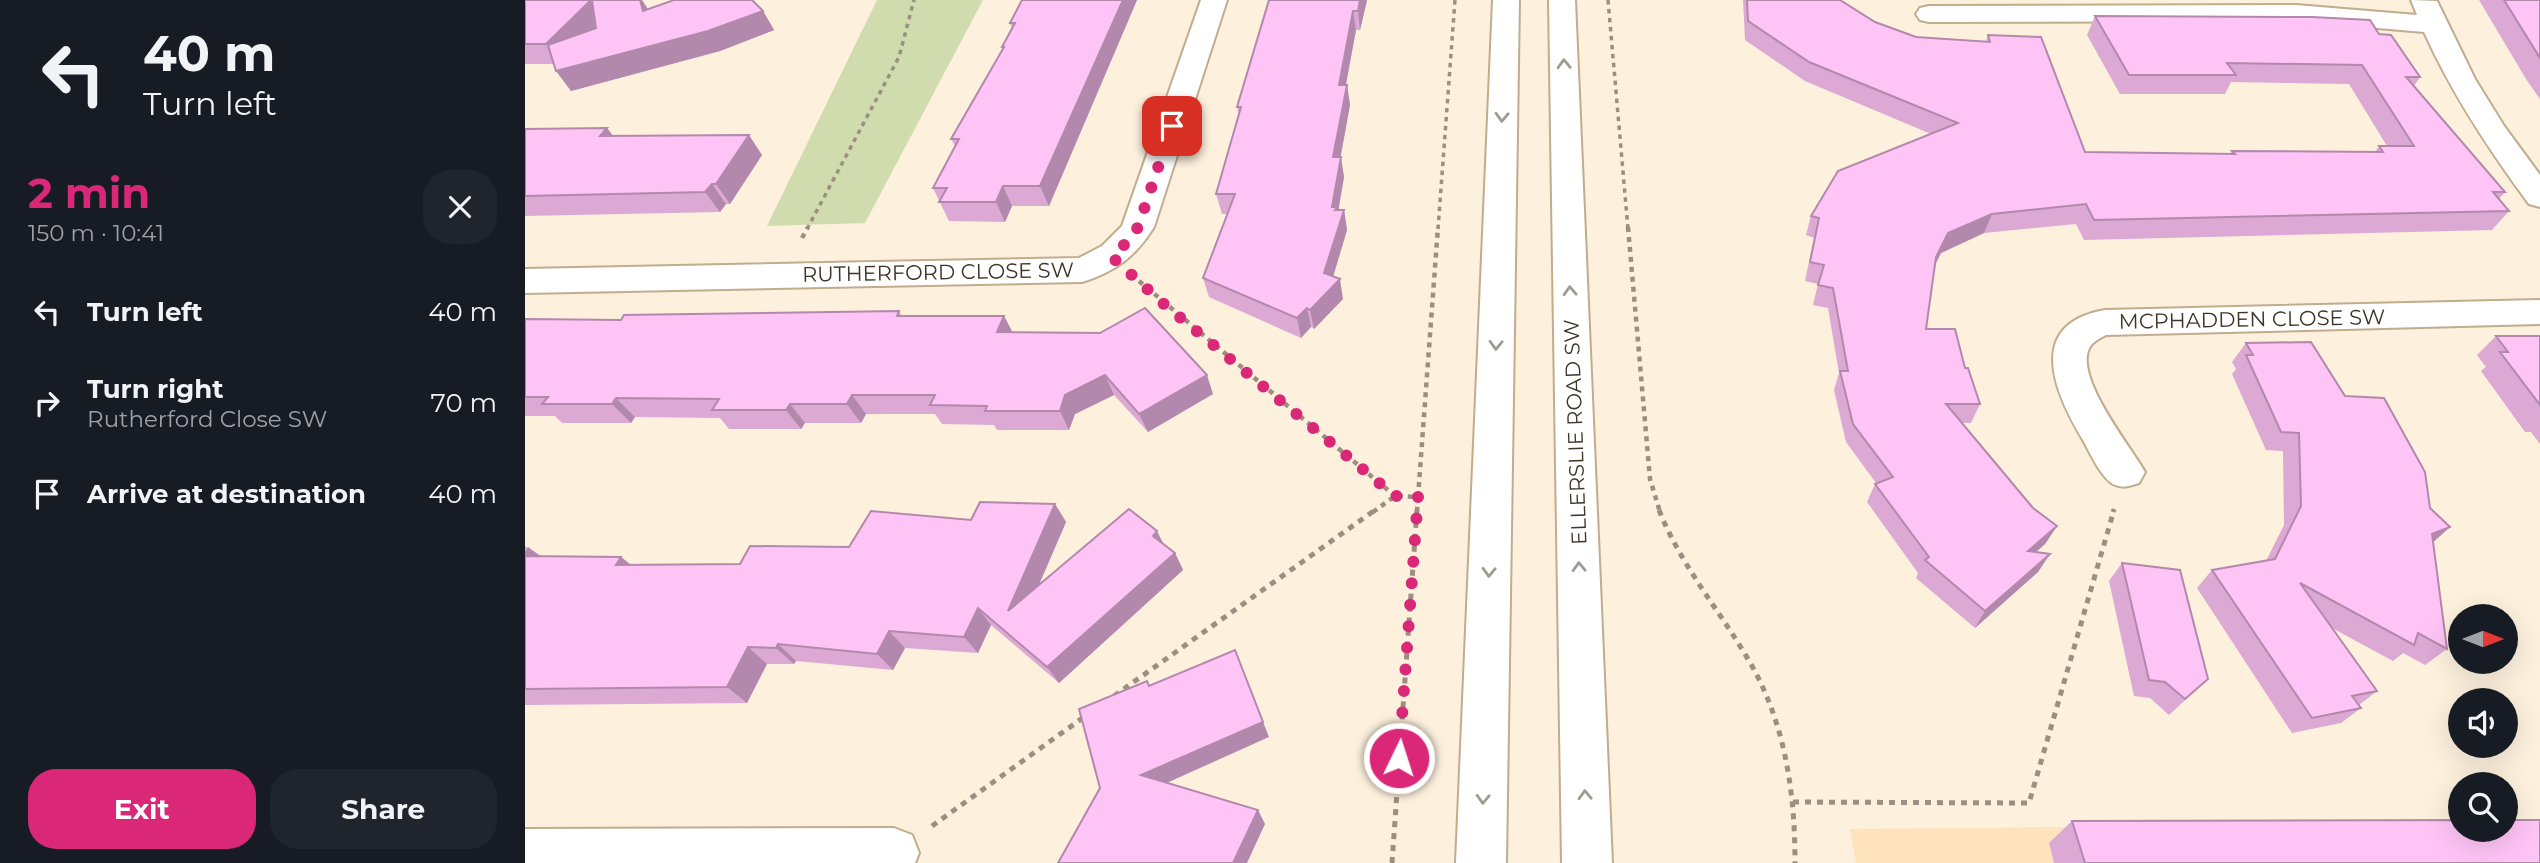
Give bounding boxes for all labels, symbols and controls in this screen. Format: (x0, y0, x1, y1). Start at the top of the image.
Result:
text: 40 m (143, 24, 275, 83)
icon: left (28, 28, 119, 119)
one-way arrow (1556, 58, 1571, 69)
text: Turn left (143, 84, 277, 123)
pin (1142, 96, 1202, 156)
icon: arrive (1153, 107, 1191, 145)
one-way arrow (1495, 112, 1510, 123)
text: 2 min (28, 167, 150, 219)
button: close (423, 170, 497, 244)
text: 150 m · 10:41 (28, 219, 164, 247)
street label: RUTHERFORD CLOSE SW (802, 257, 1074, 287)
one-way arrow (1563, 285, 1578, 296)
icon: left (28, 293, 66, 331)
text: Turn left (87, 296, 203, 328)
text: 40 m (428, 296, 497, 328)
street label: MCPHADDEN CLOSE SW (2119, 304, 2385, 334)
street label: ELLERSLIE ROAD SW (1559, 319, 1591, 545)
one-way arrow (1488, 339, 1503, 350)
text: Turn right (87, 373, 223, 405)
icon: right (28, 384, 66, 422)
text: 70 m (431, 387, 497, 419)
text: Rutherford Close SW (87, 405, 327, 433)
icon: arrive (28, 475, 66, 513)
text: Arrive at destination (87, 478, 366, 510)
text: 40 m (428, 478, 497, 510)
one-way arrow (1571, 562, 1586, 573)
one-way arrow (1481, 567, 1497, 578)
north arrow (2448, 604, 2518, 674)
map controls (2448, 604, 2518, 842)
button: sound (2448, 688, 2518, 758)
position arrow (1362, 721, 1436, 795)
button: Exit (28, 769, 256, 849)
button: Share (270, 769, 497, 849)
button: search (2448, 772, 2518, 842)
one-way arrow (1578, 789, 1593, 800)
one-way arrow (1475, 794, 1490, 805)

